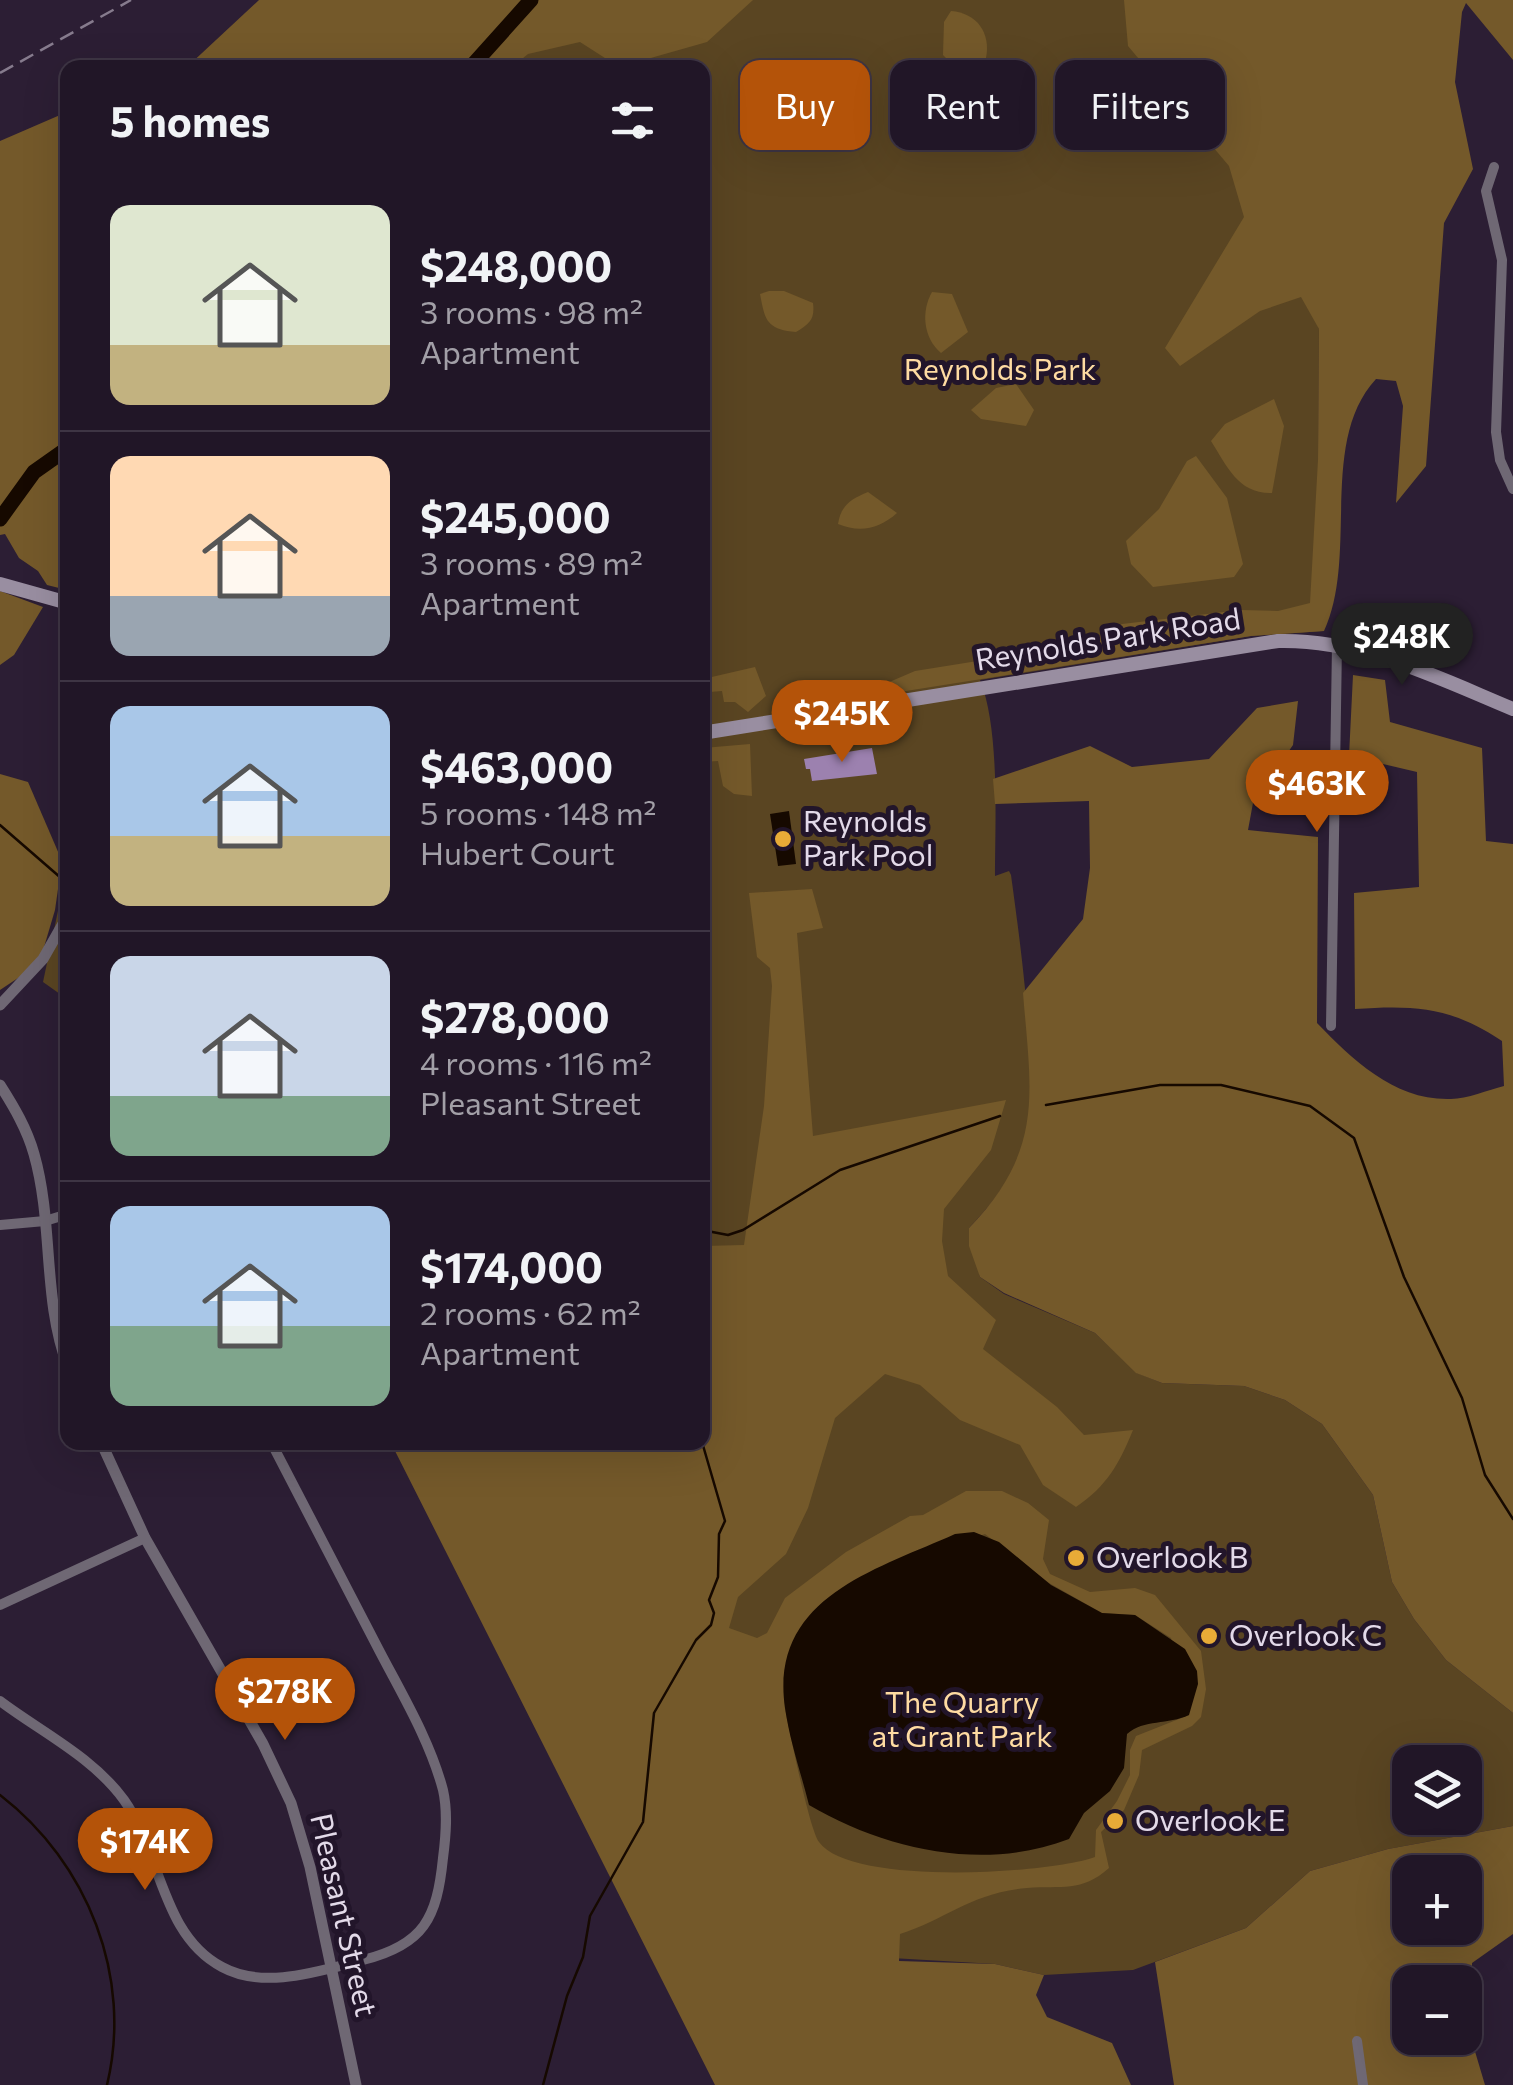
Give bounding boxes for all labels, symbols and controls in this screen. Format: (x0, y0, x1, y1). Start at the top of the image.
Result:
chip: Buy (740, 60, 870, 150)
chip: Rent (890, 60, 1035, 150)
chip: Filters (1055, 60, 1225, 150)
icon: filters (605, 93, 660, 148)
text: 5 homes (110, 94, 270, 146)
text: $248,000 (420, 239, 612, 291)
icon: home (190, 245, 310, 365)
text: 3 rooms · 98 m² (420, 291, 643, 331)
text: Apartment (420, 331, 580, 371)
park label: Reynolds Park (904, 349, 1096, 386)
text: $245,000 (420, 490, 611, 542)
icon: home (190, 496, 310, 616)
text: 3 rooms · 89 m² (420, 542, 643, 582)
text: Apartment (420, 582, 580, 622)
street label: Reynolds Park Road (972, 598, 1243, 677)
pin: $248K (1332, 603, 1472, 688)
text: $248K (1353, 615, 1451, 655)
pin: $245K (772, 680, 912, 765)
text: $245K (794, 692, 890, 732)
text: $463,000 (420, 740, 613, 792)
icon: home (190, 746, 310, 866)
pin: $463K (1247, 750, 1387, 835)
text: $463K (1268, 762, 1366, 802)
text: 5 rooms · 148 m² (420, 792, 657, 832)
place label: Reynolds Park Pool (803, 801, 933, 872)
marker: Reynolds Park Pool (772, 828, 794, 850)
text: Hubert Court (420, 832, 615, 872)
text: $278,000 (420, 990, 610, 1042)
icon: home (190, 996, 310, 1116)
text: 4 rooms · 116 m² (420, 1042, 652, 1082)
text: Pleasant Street (420, 1082, 641, 1122)
text: $174,000 (420, 1240, 603, 1292)
icon: home (190, 1246, 310, 1366)
text: 2 rooms · 62 m² (420, 1292, 641, 1332)
text: Apartment (420, 1332, 580, 1372)
place label: Overlook B (1096, 1537, 1248, 1574)
marker: Overlook B (1065, 1547, 1087, 1569)
place label: Overlook C (1229, 1615, 1382, 1652)
marker: Overlook C (1198, 1625, 1220, 1647)
pin: $278K (215, 1658, 355, 1743)
text: $278K (237, 1670, 333, 1710)
park label: The Quarry at Grant Park (871, 1682, 1053, 1753)
map controls (1392, 1745, 1482, 2055)
button: layers (1392, 1745, 1482, 1835)
place label: Overlook E (1135, 1800, 1285, 1837)
pin: $174K (75, 1808, 215, 1893)
street label: Pleasant Street (304, 1809, 387, 2020)
marker: Overlook E (1104, 1810, 1126, 1832)
text: $174K (100, 1820, 190, 1860)
button: + (1392, 1855, 1482, 1945)
button: − (1392, 1965, 1482, 2055)

